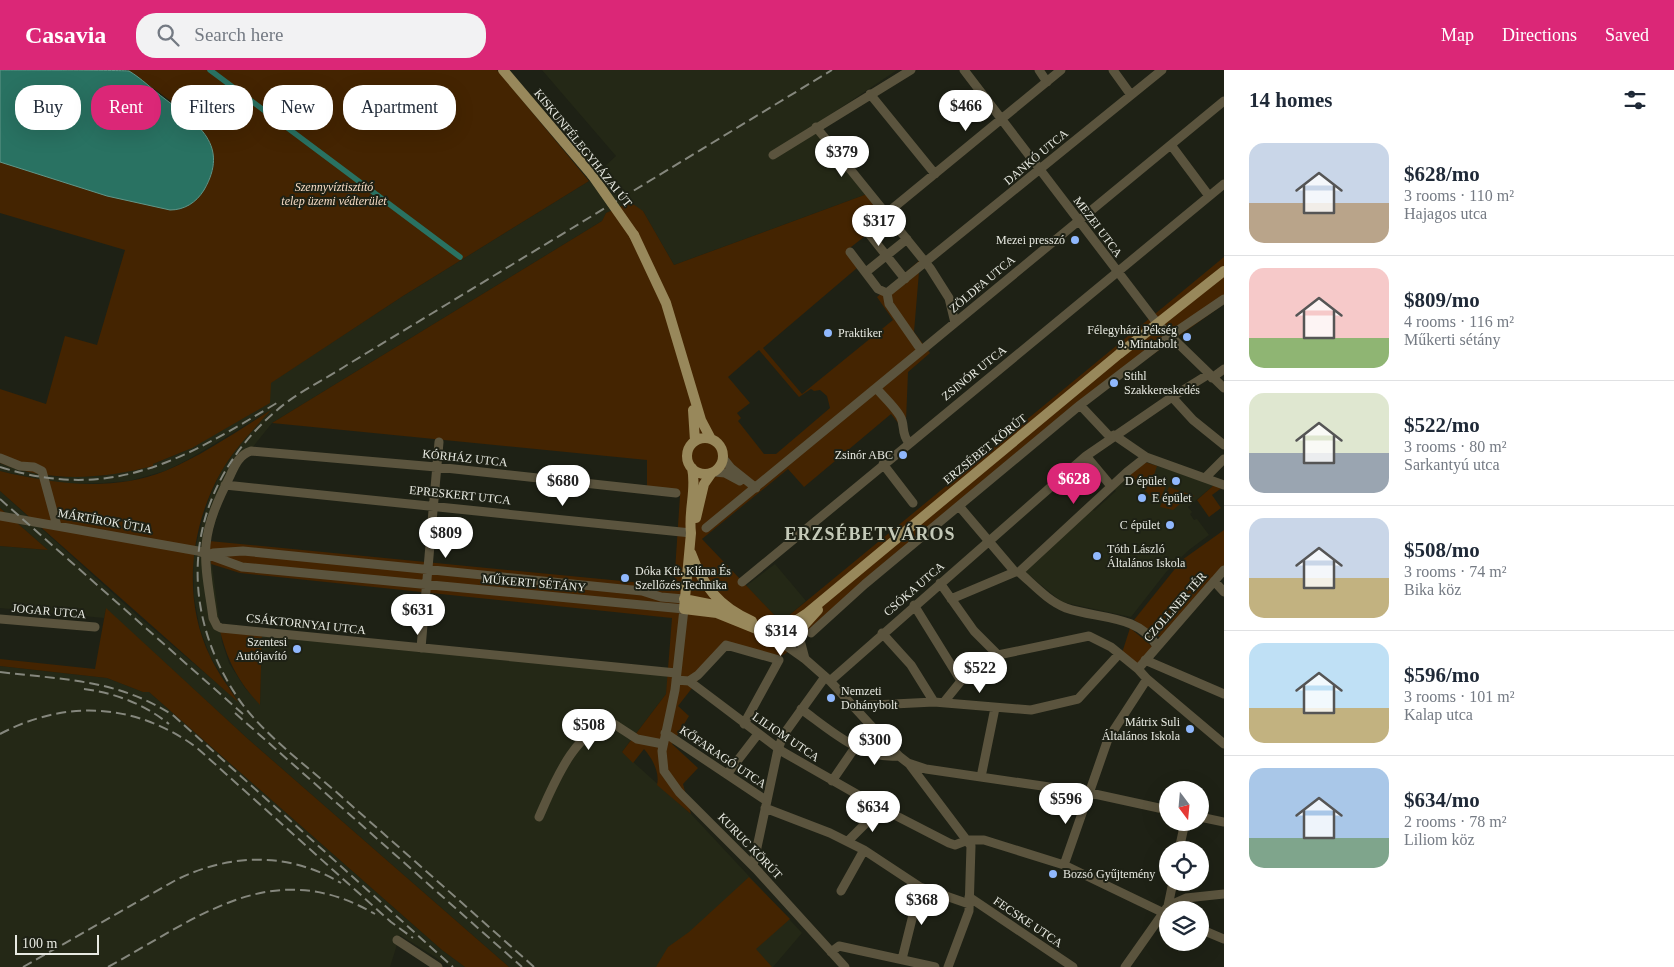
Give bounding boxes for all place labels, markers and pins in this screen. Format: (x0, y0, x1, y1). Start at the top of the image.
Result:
pin: $466 (936, 90, 996, 132)
pin: $379 (812, 136, 872, 178)
pin: $317 (849, 204, 909, 247)
place label: Mezei presszó (996, 233, 1065, 247)
marker: Mezei presszó (1069, 234, 1081, 246)
place label: Félegyházi Pékség 9. Mintabolt (1087, 323, 1178, 351)
place label: Praktiker (838, 326, 882, 340)
marker: Praktiker (822, 327, 834, 339)
marker: Félegyházi Pékség 9. Mintabolt (1181, 331, 1193, 343)
place label: Stihl Szakkereskedés (1124, 369, 1200, 397)
marker: Stihl Szakkereskedés (1108, 377, 1120, 389)
place label: Zsinór ABC (835, 448, 893, 462)
marker: Zsinór ABC (897, 449, 909, 461)
pin: $628 (1044, 462, 1104, 505)
pin: $680 (533, 464, 593, 507)
place label: D épület (1125, 474, 1167, 488)
marker: D épület (1170, 475, 1182, 487)
place label: E épület (1152, 491, 1192, 505)
marker: E épület (1136, 492, 1148, 504)
pin: $809 (416, 516, 476, 559)
place label: C épület (1120, 518, 1161, 532)
marker: C épület (1164, 519, 1176, 531)
place label: Tóth László Általános Iskola (1107, 542, 1186, 570)
marker: Tóth László Általános Iskola (1091, 550, 1103, 562)
place label: Dóka Kft. Klíma És Szellőzés Technika (635, 564, 731, 592)
marker: Dóka Kft. Klíma És Szellőzés Technika (619, 572, 631, 584)
pin: $631 (388, 594, 448, 636)
pin: $314 (751, 614, 811, 657)
place label: Szentesi Autójavító (236, 635, 288, 663)
marker: Szentesi Autójavító (291, 643, 303, 655)
pin: $522 (950, 652, 1010, 694)
place label: Nemzeti Dohánybolt (841, 684, 898, 712)
marker: Nemzeti Dohánybolt (825, 692, 837, 704)
pin: $508 (559, 708, 619, 751)
place label: Mátrix Suli Általános Iskola (1102, 715, 1181, 743)
marker: Mátrix Suli Általános Iskola (1184, 723, 1196, 735)
pin: $300 (845, 724, 905, 766)
pin: $596 (1036, 782, 1096, 825)
pin: $634 (843, 790, 903, 833)
place label: Bozsó Gyűjtemény (1063, 867, 1155, 881)
marker: Bozsó Gyűjtemény (1047, 868, 1059, 880)
pin: $368 (892, 884, 952, 926)

